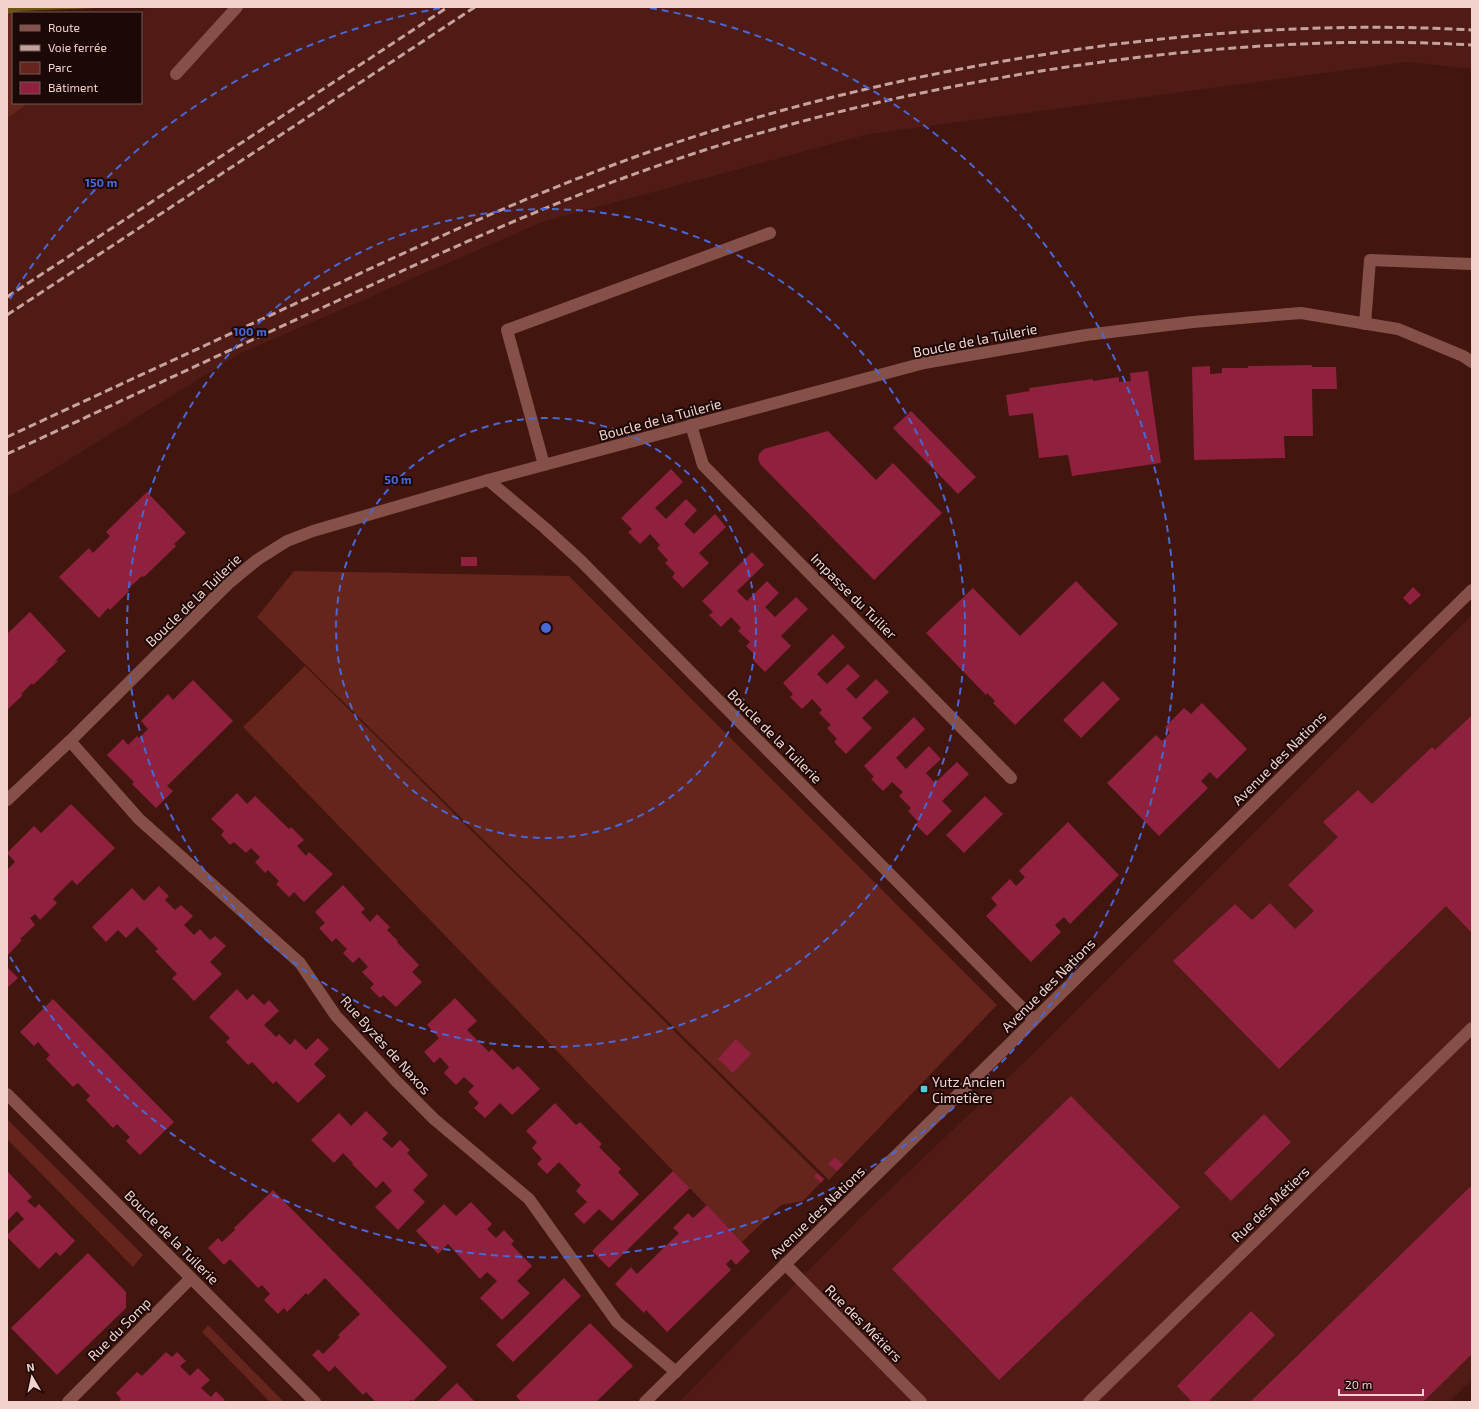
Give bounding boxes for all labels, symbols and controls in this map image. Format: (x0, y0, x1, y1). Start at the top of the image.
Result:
legend (12, 12, 142, 104)
text: Route (48, 20, 80, 34)
text: Voie ferrée (48, 40, 107, 54)
text: Parc (48, 60, 72, 74)
text: Bâtiment (48, 80, 99, 94)
text: 150 m (85, 175, 117, 189)
street label: Boucle de la Tuilerie (911, 320, 1039, 360)
text: 100 m (233, 324, 267, 338)
street label: Boucle de la Tuilerie (597, 394, 723, 444)
text: 50 m (384, 472, 412, 486)
street label: Boucle de la Tuilerie (142, 550, 244, 650)
street label: Impasse du Tuilier (808, 550, 901, 643)
centre of rings (539, 621, 553, 635)
street label: Boucle de la Tuilerie (724, 685, 826, 787)
street label: Avenue des Nations (1229, 708, 1329, 808)
street label: Avenue des Nations (998, 935, 1098, 1035)
street label: Rue Byzès de Naxos (337, 992, 435, 1098)
place label: Yutz Ancien Cimetière (932, 1073, 1005, 1106)
marker: Yutz Ancien Cimetière (919, 1084, 929, 1094)
street label: Avenue des Nations (766, 1162, 868, 1262)
street label: Rue des Métiers (1227, 1162, 1313, 1246)
street label: Boucle de la Tuilerie (121, 1186, 223, 1288)
street label: Rue des Métiers (822, 1281, 906, 1365)
street label: Rue du Somp (84, 1294, 154, 1364)
north arrow (12, 1357, 52, 1397)
text: N (25, 1360, 35, 1374)
scale bar (1339, 1371, 1423, 1397)
text: 20 m (1345, 1377, 1372, 1391)

